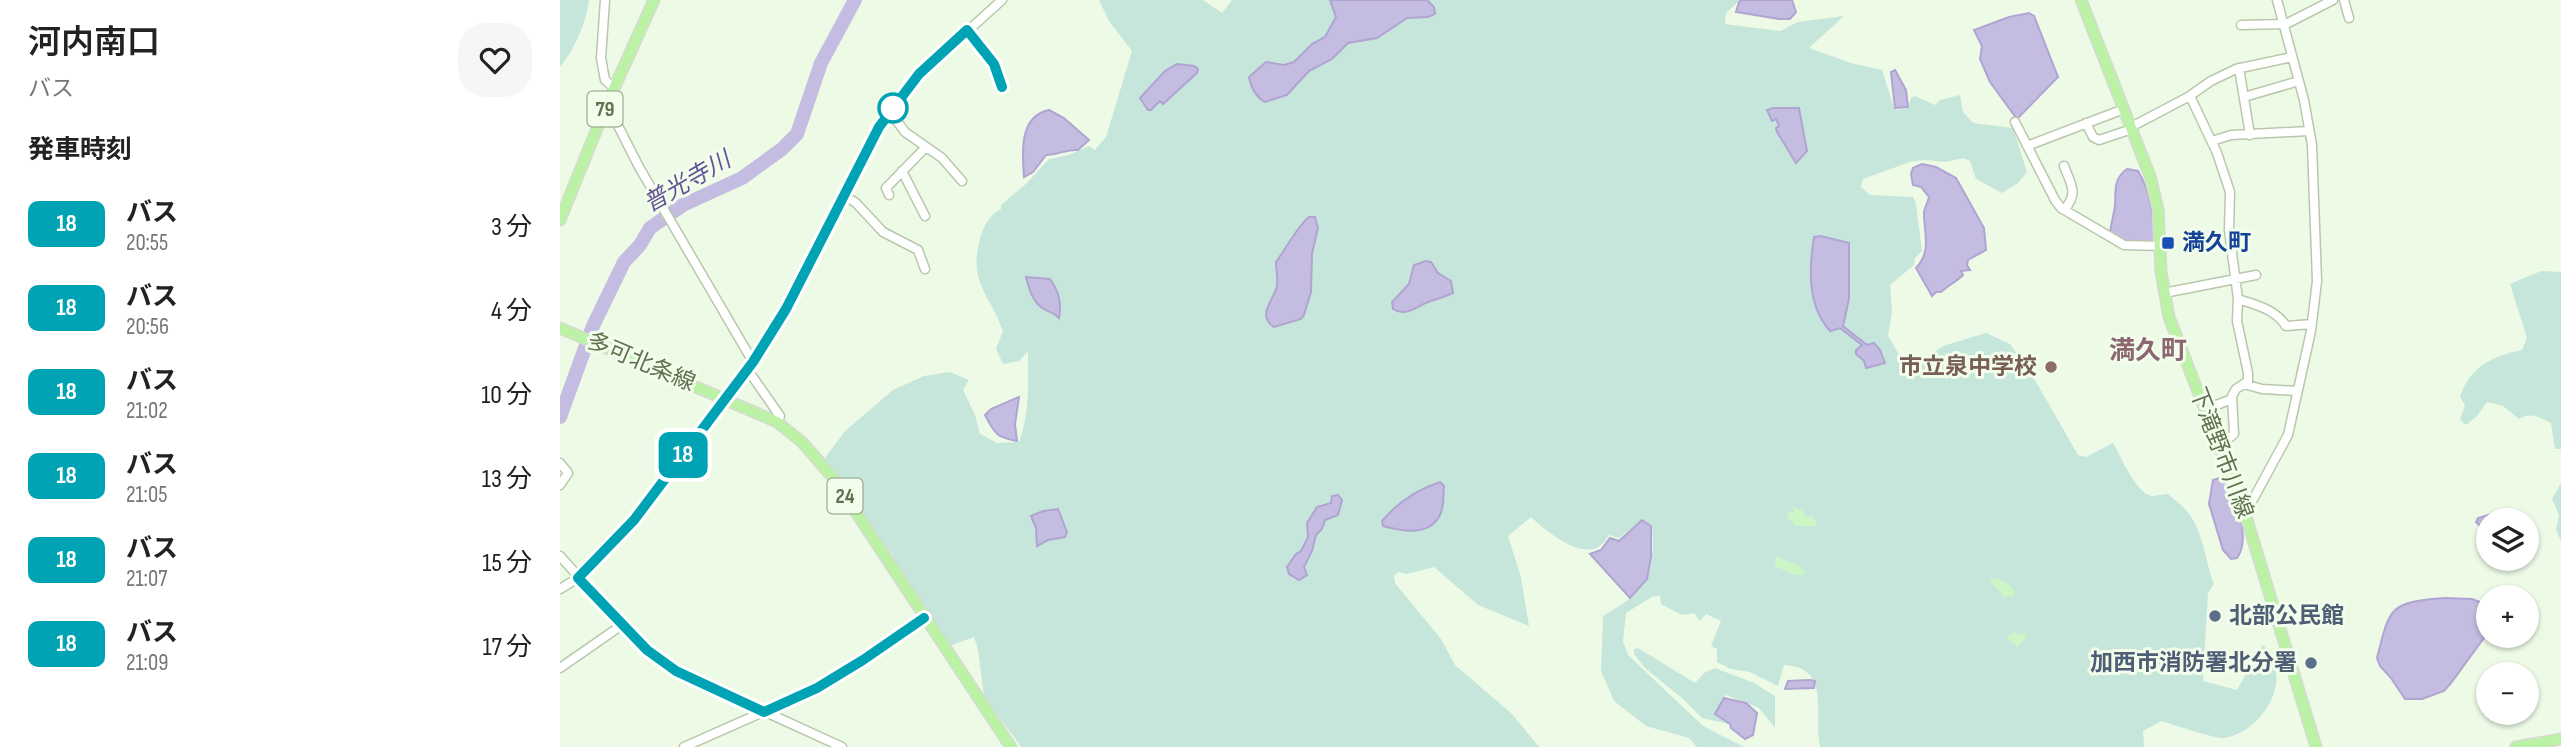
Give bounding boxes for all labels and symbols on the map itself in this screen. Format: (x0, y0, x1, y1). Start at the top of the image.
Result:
road number: 79 (588, 92, 622, 126)
unlabelled marker (878, 93, 908, 123)
water label: 普光寺川 (638, 144, 738, 219)
place label: 満久町 (2182, 229, 2251, 257)
marker: 満久町 (2160, 235, 2176, 251)
street label: 多可北条線 (583, 327, 699, 397)
district label: 満久町 (2109, 336, 2187, 367)
place label: 市立泉中学校 (1899, 353, 2037, 381)
marker: 市立泉中学校 (2043, 359, 2059, 375)
street label: 下滝野市川線 (2183, 384, 2259, 522)
line badge: 18 (652, 432, 714, 478)
road number: 24 (828, 478, 862, 514)
place label: 北部公民館 (2229, 602, 2344, 630)
marker: 北部公民館 (2207, 608, 2223, 624)
place label: 加西市消防署北分署 (2090, 649, 2297, 677)
marker: 加西市消防署北分署 (2303, 655, 2319, 671)

